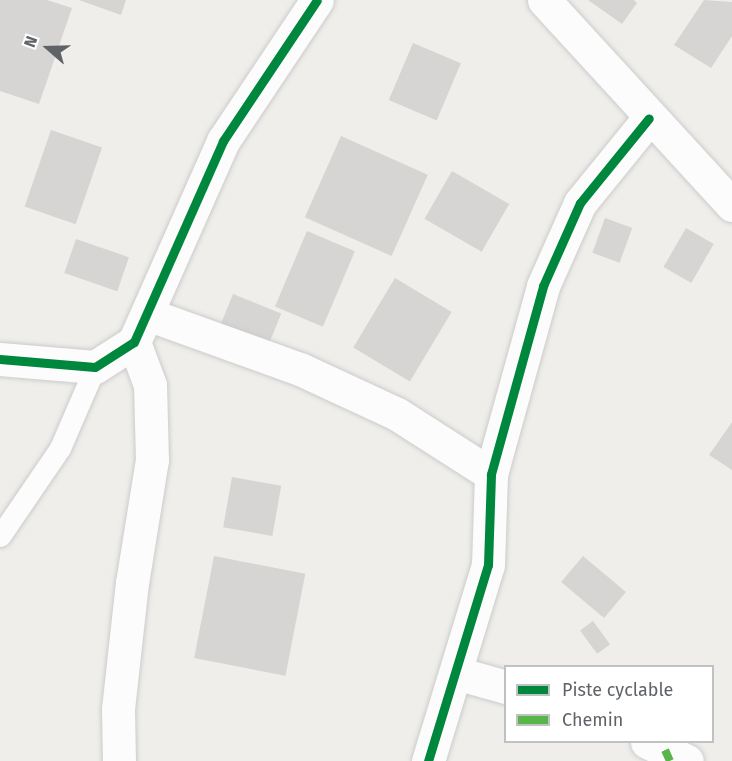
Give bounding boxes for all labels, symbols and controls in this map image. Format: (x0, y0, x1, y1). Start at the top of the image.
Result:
north arrow (18, 18, 78, 78)
text: N (20, 33, 41, 50)
legend (504, 665, 714, 743)
text: Piste cyclable (562, 679, 673, 701)
text: Chemin (562, 709, 623, 731)

